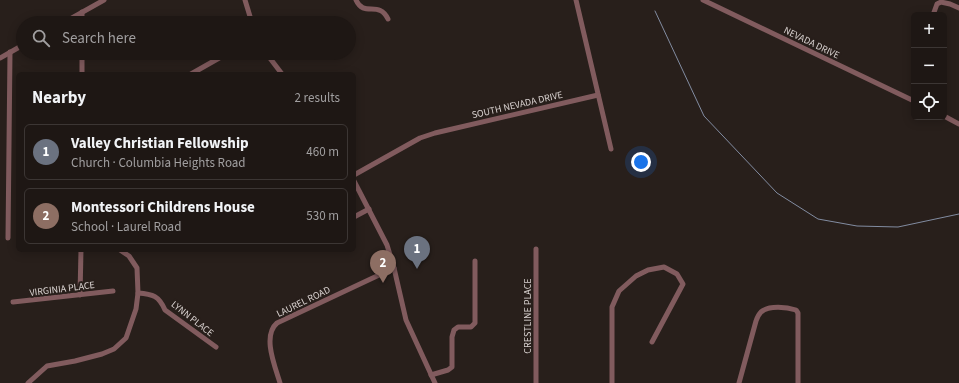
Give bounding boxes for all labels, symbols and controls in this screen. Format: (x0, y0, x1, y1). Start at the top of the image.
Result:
map controls (911, 12, 947, 120)
button: + (911, 12, 947, 48)
search box (16, 16, 356, 60)
street label: NEVADA DRIVE (781, 23, 842, 62)
icon: search (30, 27, 52, 49)
text: Search here (62, 28, 136, 49)
button: − (911, 48, 947, 84)
button: locate (911, 84, 947, 120)
text: Nearby (32, 86, 86, 110)
street label: SOUTH NEVADA DRIVE (470, 88, 564, 122)
text: 2 results (295, 89, 340, 107)
text: Valley Christian Fellowship (71, 133, 249, 154)
text: 1 (43, 143, 49, 161)
text: 460 m (306, 143, 339, 161)
your location (631, 152, 651, 172)
text: Church · Columbia Heights Road (71, 154, 246, 172)
text: Montessori Childrens House (71, 197, 255, 218)
text: 2 (43, 207, 49, 225)
text: 530 m (306, 207, 339, 225)
text: School · Laurel Road (71, 218, 181, 236)
pin: 1 (404, 236, 430, 269)
pin: 2 (370, 250, 396, 283)
street label: VIRGINIA PLACE (29, 278, 96, 300)
street label: CRESTLINE PLACE (521, 278, 535, 354)
street label: LAUREL ROAD (274, 283, 333, 321)
street label: LYNN PLACE (168, 298, 217, 340)

